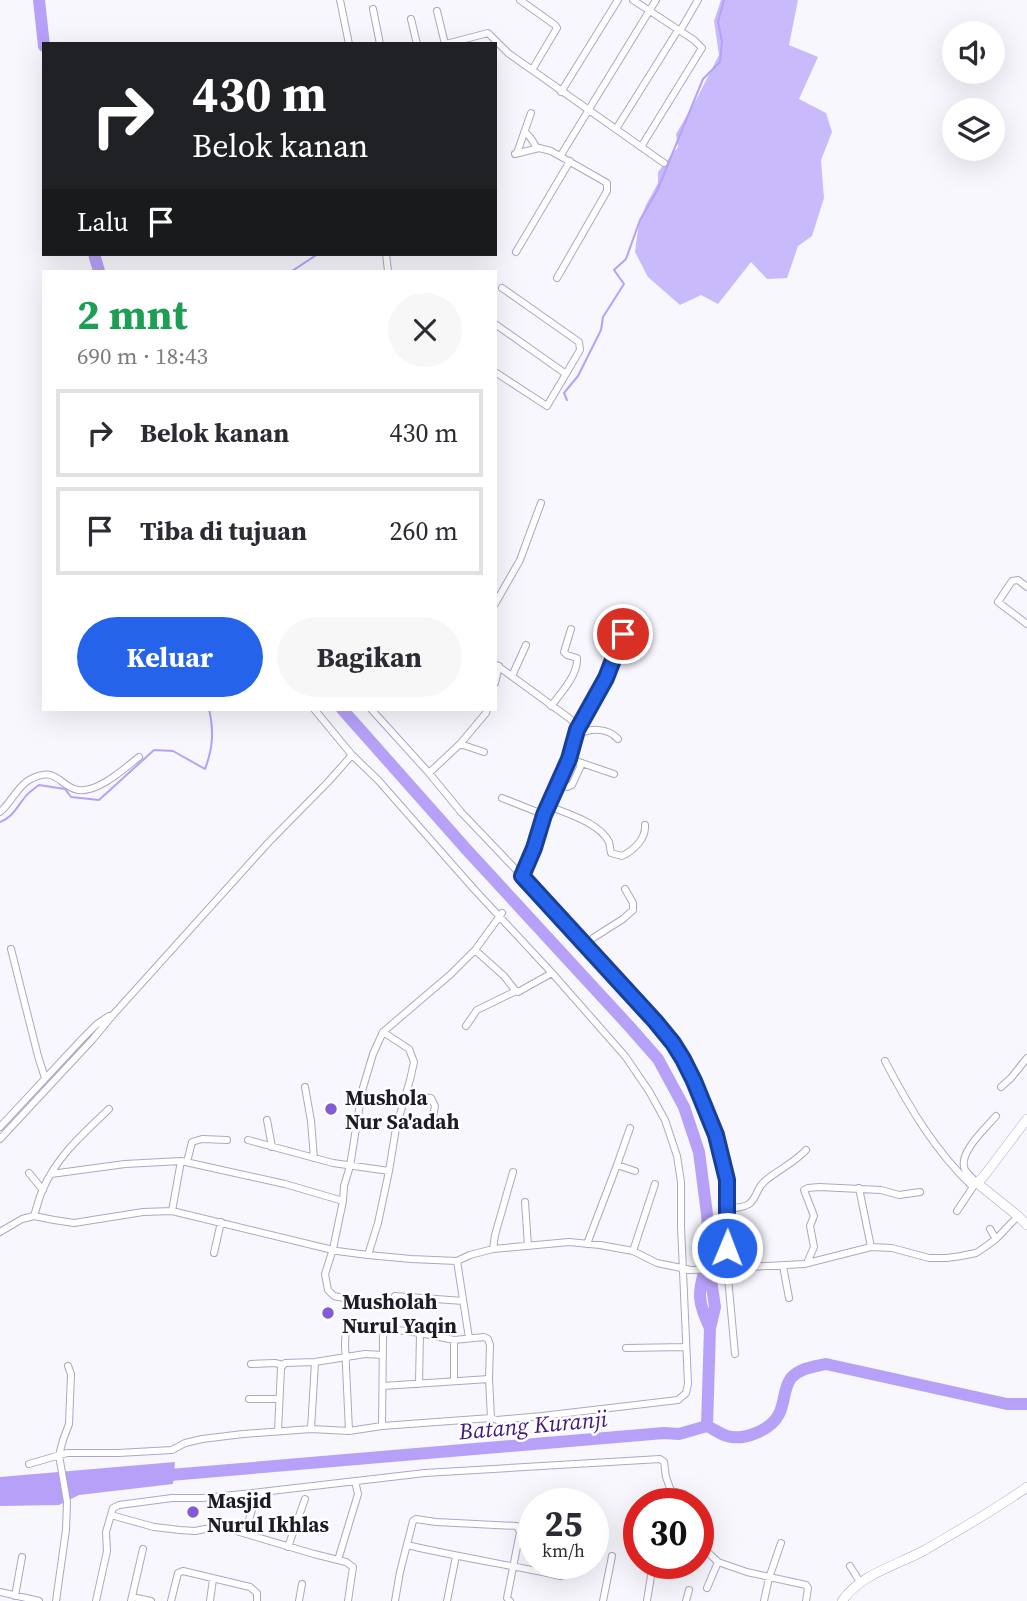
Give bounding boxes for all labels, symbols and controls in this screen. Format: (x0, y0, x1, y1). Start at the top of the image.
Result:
map controls (942, 21, 1005, 161)
button: sound (942, 21, 1005, 84)
text: 430 m (192, 60, 327, 127)
icon: right (77, 70, 168, 161)
button: layers (942, 98, 1005, 161)
text: Belok kanan (192, 124, 368, 168)
icon: arrive (142, 203, 180, 241)
text: Lalu (77, 204, 128, 240)
text: 2 mnt (77, 285, 188, 343)
button: close (388, 293, 462, 367)
text: 690 m · 18:43 (77, 340, 208, 372)
icon: right (81, 414, 119, 452)
text: Belok kanan (140, 415, 289, 451)
text: 430 m (390, 415, 458, 451)
icon: arrive (81, 512, 119, 550)
text: Tiba di tujuan (140, 513, 307, 549)
text: 260 m (390, 513, 458, 549)
pin (593, 604, 653, 664)
icon: arrive (604, 615, 642, 653)
button: Keluar (77, 617, 263, 697)
button: Bagikan (277, 617, 462, 697)
place label: Mushola Nur Sa'adah (345, 1083, 459, 1136)
marker: Mushola Nur Sa'adah (323, 1101, 339, 1117)
position arrow (690, 1211, 764, 1285)
place label: Musholah Nurul Yaqin (342, 1287, 457, 1340)
marker: Musholah Nurul Yaqin (320, 1305, 336, 1321)
water label: Batang Kuranji (456, 1403, 609, 1448)
place label: Masjid Nurul Ikhlas (207, 1486, 329, 1539)
speed limit sign: 30 (623, 1488, 714, 1579)
text: 25 (545, 1500, 582, 1548)
marker: Masjid Nurul Ikhlas (185, 1504, 201, 1520)
text: km/h (542, 1538, 585, 1563)

